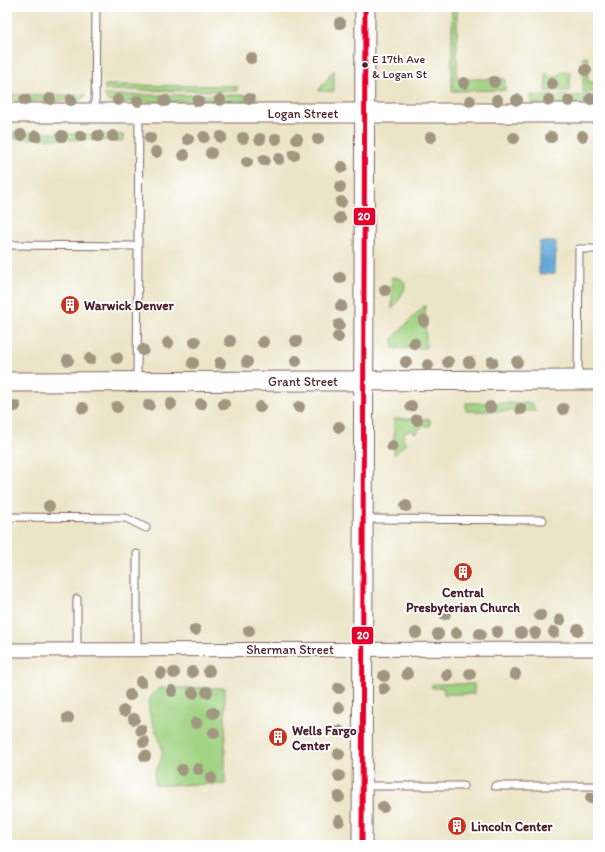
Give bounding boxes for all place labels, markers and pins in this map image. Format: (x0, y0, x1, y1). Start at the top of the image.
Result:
place label: E 17th Ave & Logan St (372, 52, 428, 81)
marker: E 17th Ave & Logan St (360, 60, 370, 70)
building icon: Warwick Denver (59, 294, 81, 316)
place label: Warwick Denver (84, 298, 175, 313)
building icon: Central Presbyterian Church (452, 561, 474, 583)
place label: Central Presbyterian Church (406, 585, 520, 616)
place label: Wells Fargo Center (292, 723, 357, 753)
building icon: Wells Fargo Center (267, 726, 289, 748)
building icon: Lincoln Center (446, 815, 468, 837)
place label: Lincoln Center (471, 819, 553, 834)

